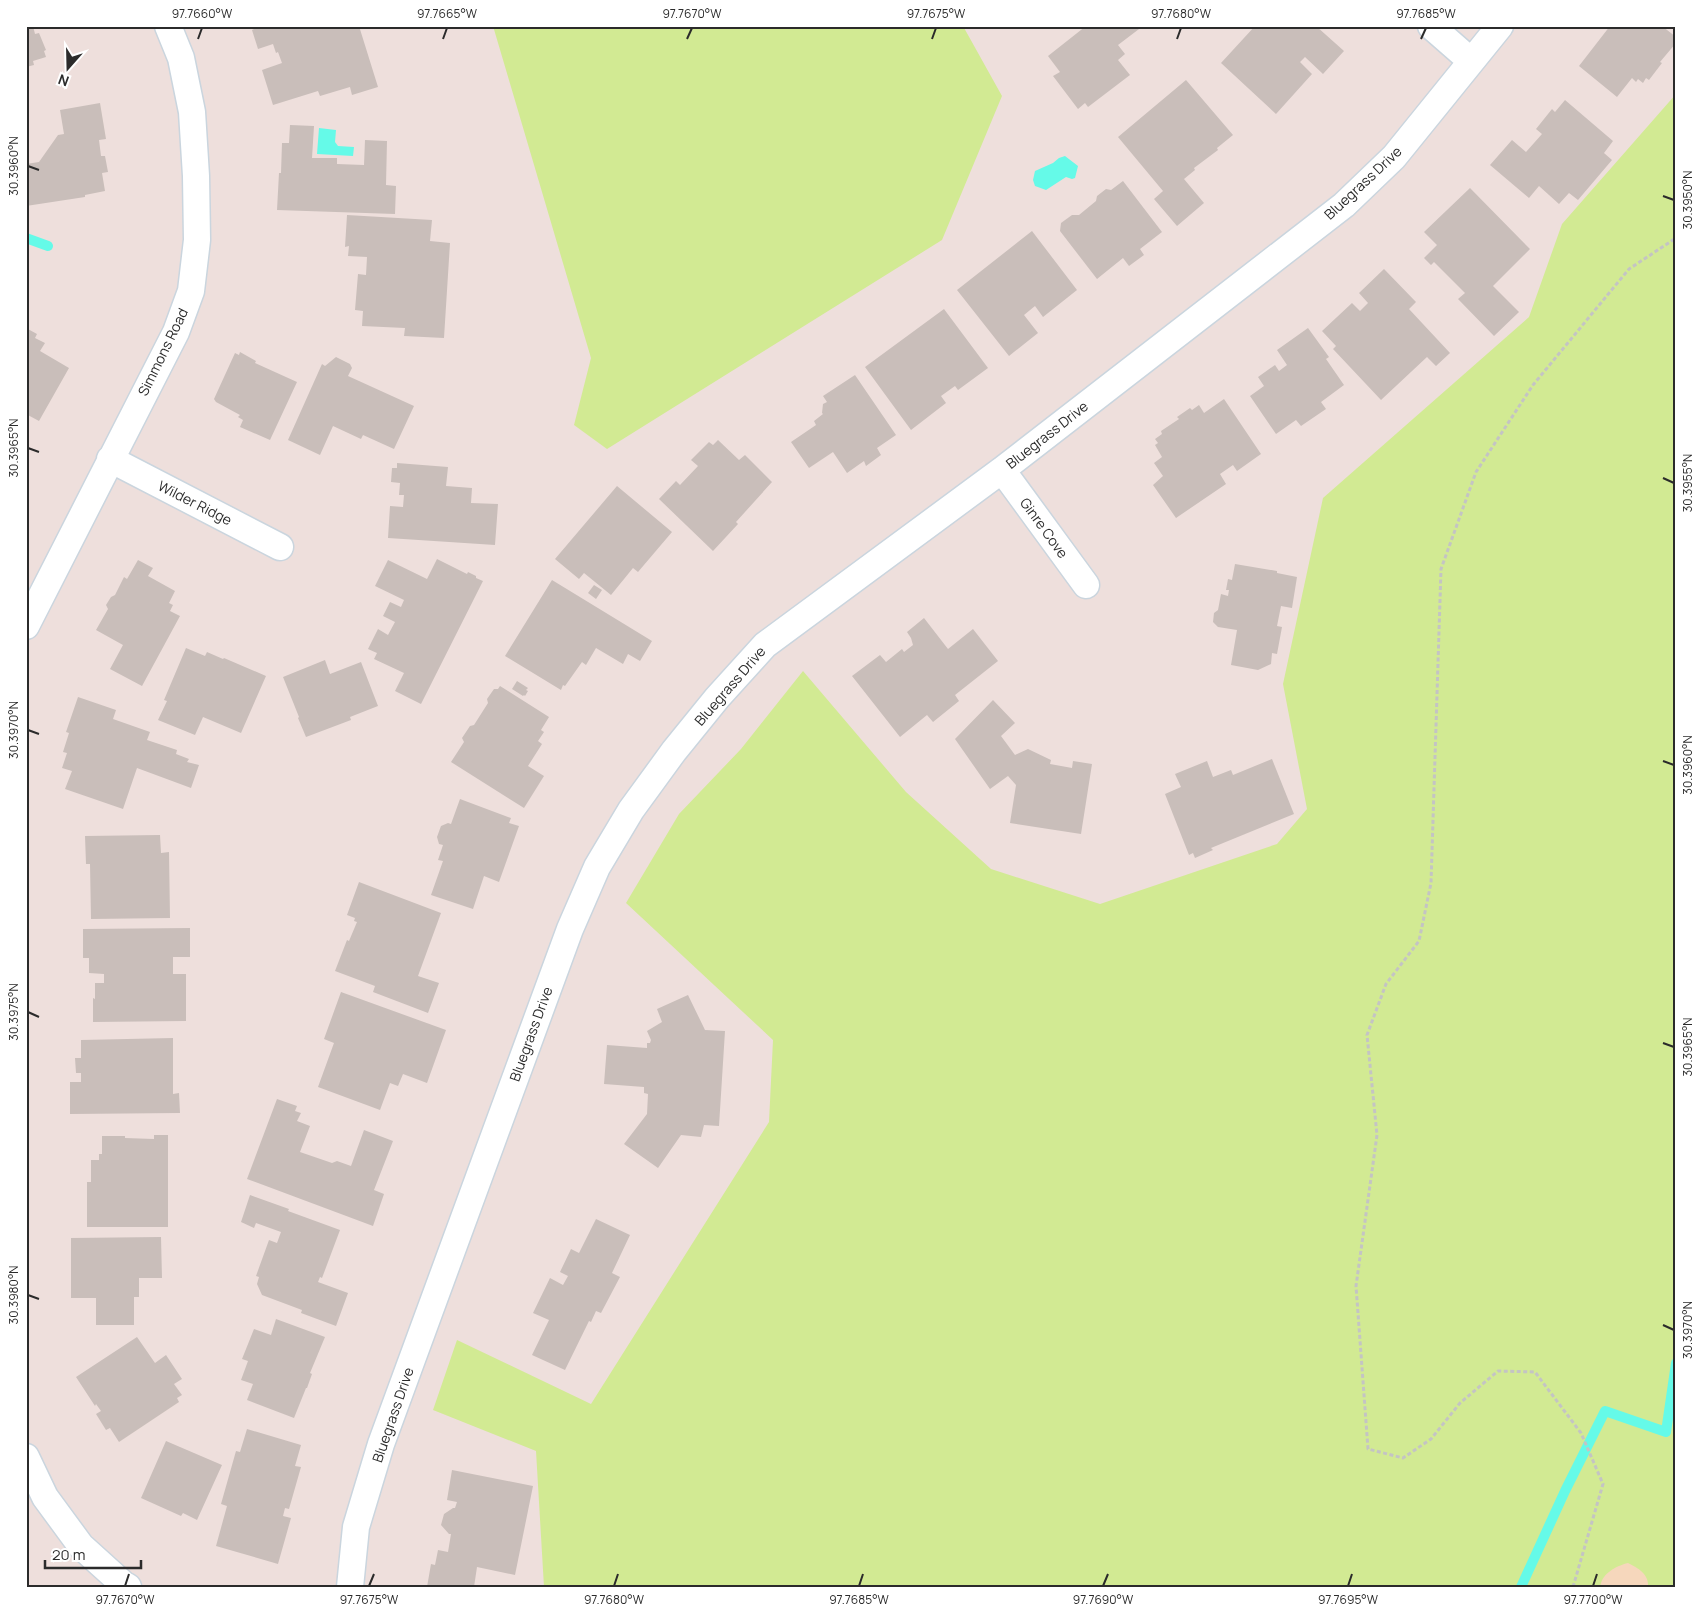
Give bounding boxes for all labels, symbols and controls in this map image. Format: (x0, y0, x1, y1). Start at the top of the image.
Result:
text: 97.7660°W (172, 5, 233, 22)
text: 97.7665°W (417, 5, 478, 22)
text: 97.7670°W (663, 5, 722, 22)
text: 97.7675°W (907, 5, 966, 22)
text: 97.7680°W (1151, 5, 1212, 22)
text: 97.7685°W (1396, 5, 1457, 22)
north arrow (42, 42, 92, 92)
text: N (55, 70, 71, 91)
text: 30.3960°N (5, 136, 22, 196)
street label: Bluegrass Drive (1320, 142, 1405, 223)
text: 30.3950°N (1679, 171, 1696, 229)
street label: Simmons Road (133, 305, 192, 399)
street label: Bluegrass Drive (1002, 397, 1092, 473)
text: 30.3965°N (5, 418, 22, 478)
text: 30.3955°N (1679, 454, 1696, 512)
street label: Wilder Ridge (155, 476, 235, 529)
street label: Ginre Cove (1016, 494, 1073, 562)
street label: Bluegrass Drive (690, 642, 769, 729)
text: 30.3970°N (5, 701, 22, 759)
text: 30.3960°N (1679, 735, 1696, 795)
text: 30.3975°N (5, 983, 22, 1041)
street label: Bluegrass Drive (505, 984, 556, 1084)
text: 30.3965°N (1679, 1017, 1696, 1077)
text: 30.3980°N (5, 1266, 22, 1324)
text: 30.3970°N (1679, 1301, 1696, 1359)
street label: Bluegrass Drive (367, 1365, 418, 1465)
scale bar (45, 1538, 141, 1570)
text: 20 m (52, 1544, 85, 1565)
text: 97.7670°W (96, 1591, 155, 1608)
text: 97.7675°W (340, 1591, 399, 1608)
text: 97.7680°W (584, 1591, 645, 1608)
text: 97.7685°W (829, 1591, 890, 1608)
text: 97.7690°W (1073, 1591, 1134, 1608)
text: 97.7695°W (1318, 1591, 1379, 1608)
text: 97.7700°W (1563, 1591, 1623, 1608)

